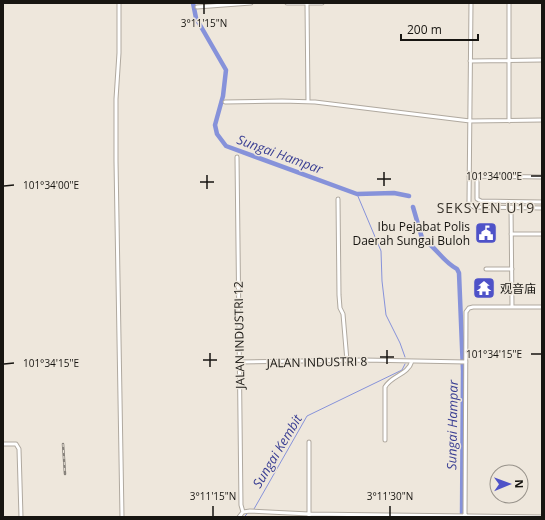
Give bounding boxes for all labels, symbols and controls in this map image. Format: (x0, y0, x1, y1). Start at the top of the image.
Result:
text: 3°11'15"N (181, 16, 227, 30)
scale bar (401, 16, 478, 42)
text: 200 m (407, 21, 442, 38)
water label: Sungai Hampar (235, 130, 326, 178)
text: 101°34'00"E (466, 169, 522, 183)
text: 101°34'00"E (23, 178, 79, 192)
district label: SEKSYEN U19 (437, 198, 535, 217)
place label: Ibu Pejabat Polis Daerah Sungai Buloh (352, 218, 470, 249)
public building icon: Ibu Pejabat Polis Daerah Sungai Buloh (473, 220, 499, 246)
temple icon: 观音庙 (471, 275, 497, 301)
place label: 观音庙 (500, 280, 536, 297)
street label: JALAN INDUSTRI 12 (230, 281, 248, 390)
text: 101°34'15"E (466, 347, 522, 361)
street label: JALAN INDUSTRI 8 (266, 353, 368, 371)
text: 101°34'15"E (23, 356, 79, 370)
water label: Sungai Hampar (442, 379, 462, 470)
water label: Sungai Kembit (248, 410, 306, 491)
north arrow (489, 464, 529, 504)
text: N (512, 479, 527, 488)
text: 3°11'15"N (190, 489, 236, 503)
text: 3°11'30"N (367, 489, 413, 503)

